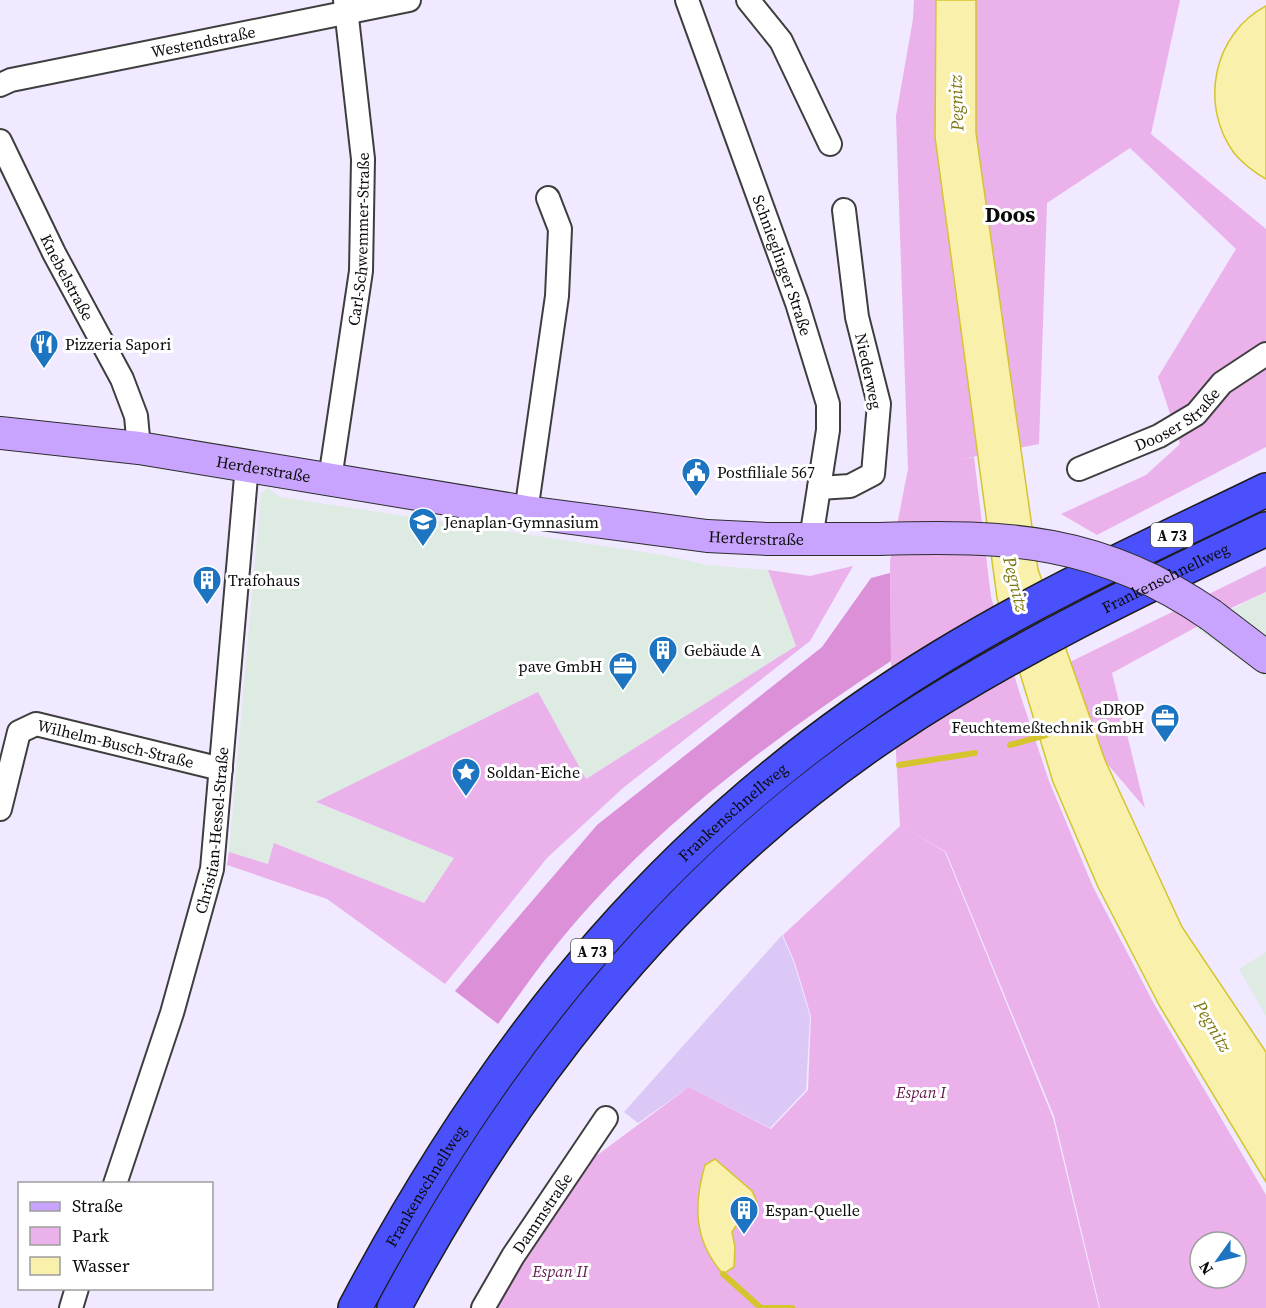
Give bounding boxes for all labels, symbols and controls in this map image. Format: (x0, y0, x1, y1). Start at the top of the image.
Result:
street label: Westendstraße (149, 20, 257, 63)
water label: Pegnitz (943, 74, 970, 132)
street label: Carl-Schwemmer-Straße (342, 151, 374, 327)
street label: Schnieglinger Straße (748, 192, 817, 338)
district label: Doos (985, 199, 1035, 229)
street label: Knebelstraße (35, 230, 99, 324)
restaurant icon: Pizzeria Sapori (28, 328, 60, 370)
street label: Niederweg (850, 331, 888, 411)
place label: Pizzeria Sapori (65, 333, 171, 355)
street label: Dooser Straße (1131, 383, 1225, 456)
street label: Herderstraße (215, 450, 312, 487)
public building icon: Postfiliale 567 (680, 456, 712, 498)
place label: Postfiliale 567 (717, 461, 815, 483)
school or university icon: Jenaplan-Gymnasium (407, 506, 439, 548)
place label: Jenaplan-Gymnasium (443, 511, 599, 533)
road number: A 73 (1151, 523, 1193, 547)
street label: Herderstraße (708, 525, 804, 550)
street label: Frankenschnellweg (1098, 537, 1233, 618)
water label: Pegnitz (997, 553, 1035, 615)
building icon: Trafohaus (191, 564, 223, 606)
place label: Trafohaus (228, 569, 300, 591)
building icon: Gebäude A (647, 634, 679, 676)
place label: Gebäude A (684, 639, 761, 661)
office icon: pave GmbH (607, 650, 639, 692)
place label: pave GmbH (518, 655, 602, 677)
place label: aDROP Feuchtemeßtechnik GmbH (952, 698, 1145, 738)
office icon: aDROP Feuchtemeßtechnik GmbH (1149, 702, 1181, 744)
street label: Wilhelm-Busch-Straße (35, 714, 196, 773)
street label: Christian-Hessel-Straße (189, 746, 234, 916)
place icon: Soldan-Eiche (450, 756, 482, 798)
street label: Frankenschnellweg (673, 758, 792, 866)
place label: Soldan-Eiche (487, 761, 580, 783)
road number: A 73 (571, 939, 613, 963)
water label: Pegnitz (1187, 995, 1239, 1057)
park label: Espan I (895, 1081, 947, 1103)
street label: Frankenschnellweg (380, 1120, 471, 1251)
street label: Dammstraße (507, 1168, 577, 1258)
legend (18, 1182, 213, 1290)
text: Straße (72, 1193, 123, 1218)
building icon: Espan-Quelle (728, 1194, 760, 1236)
place label: Espan-Quelle (765, 1199, 860, 1221)
text: Park (72, 1223, 109, 1248)
north arrow (1188, 1230, 1248, 1290)
text: Wasser (72, 1253, 130, 1278)
text: N (1193, 1257, 1218, 1279)
park label: Espan II (531, 1260, 589, 1282)

